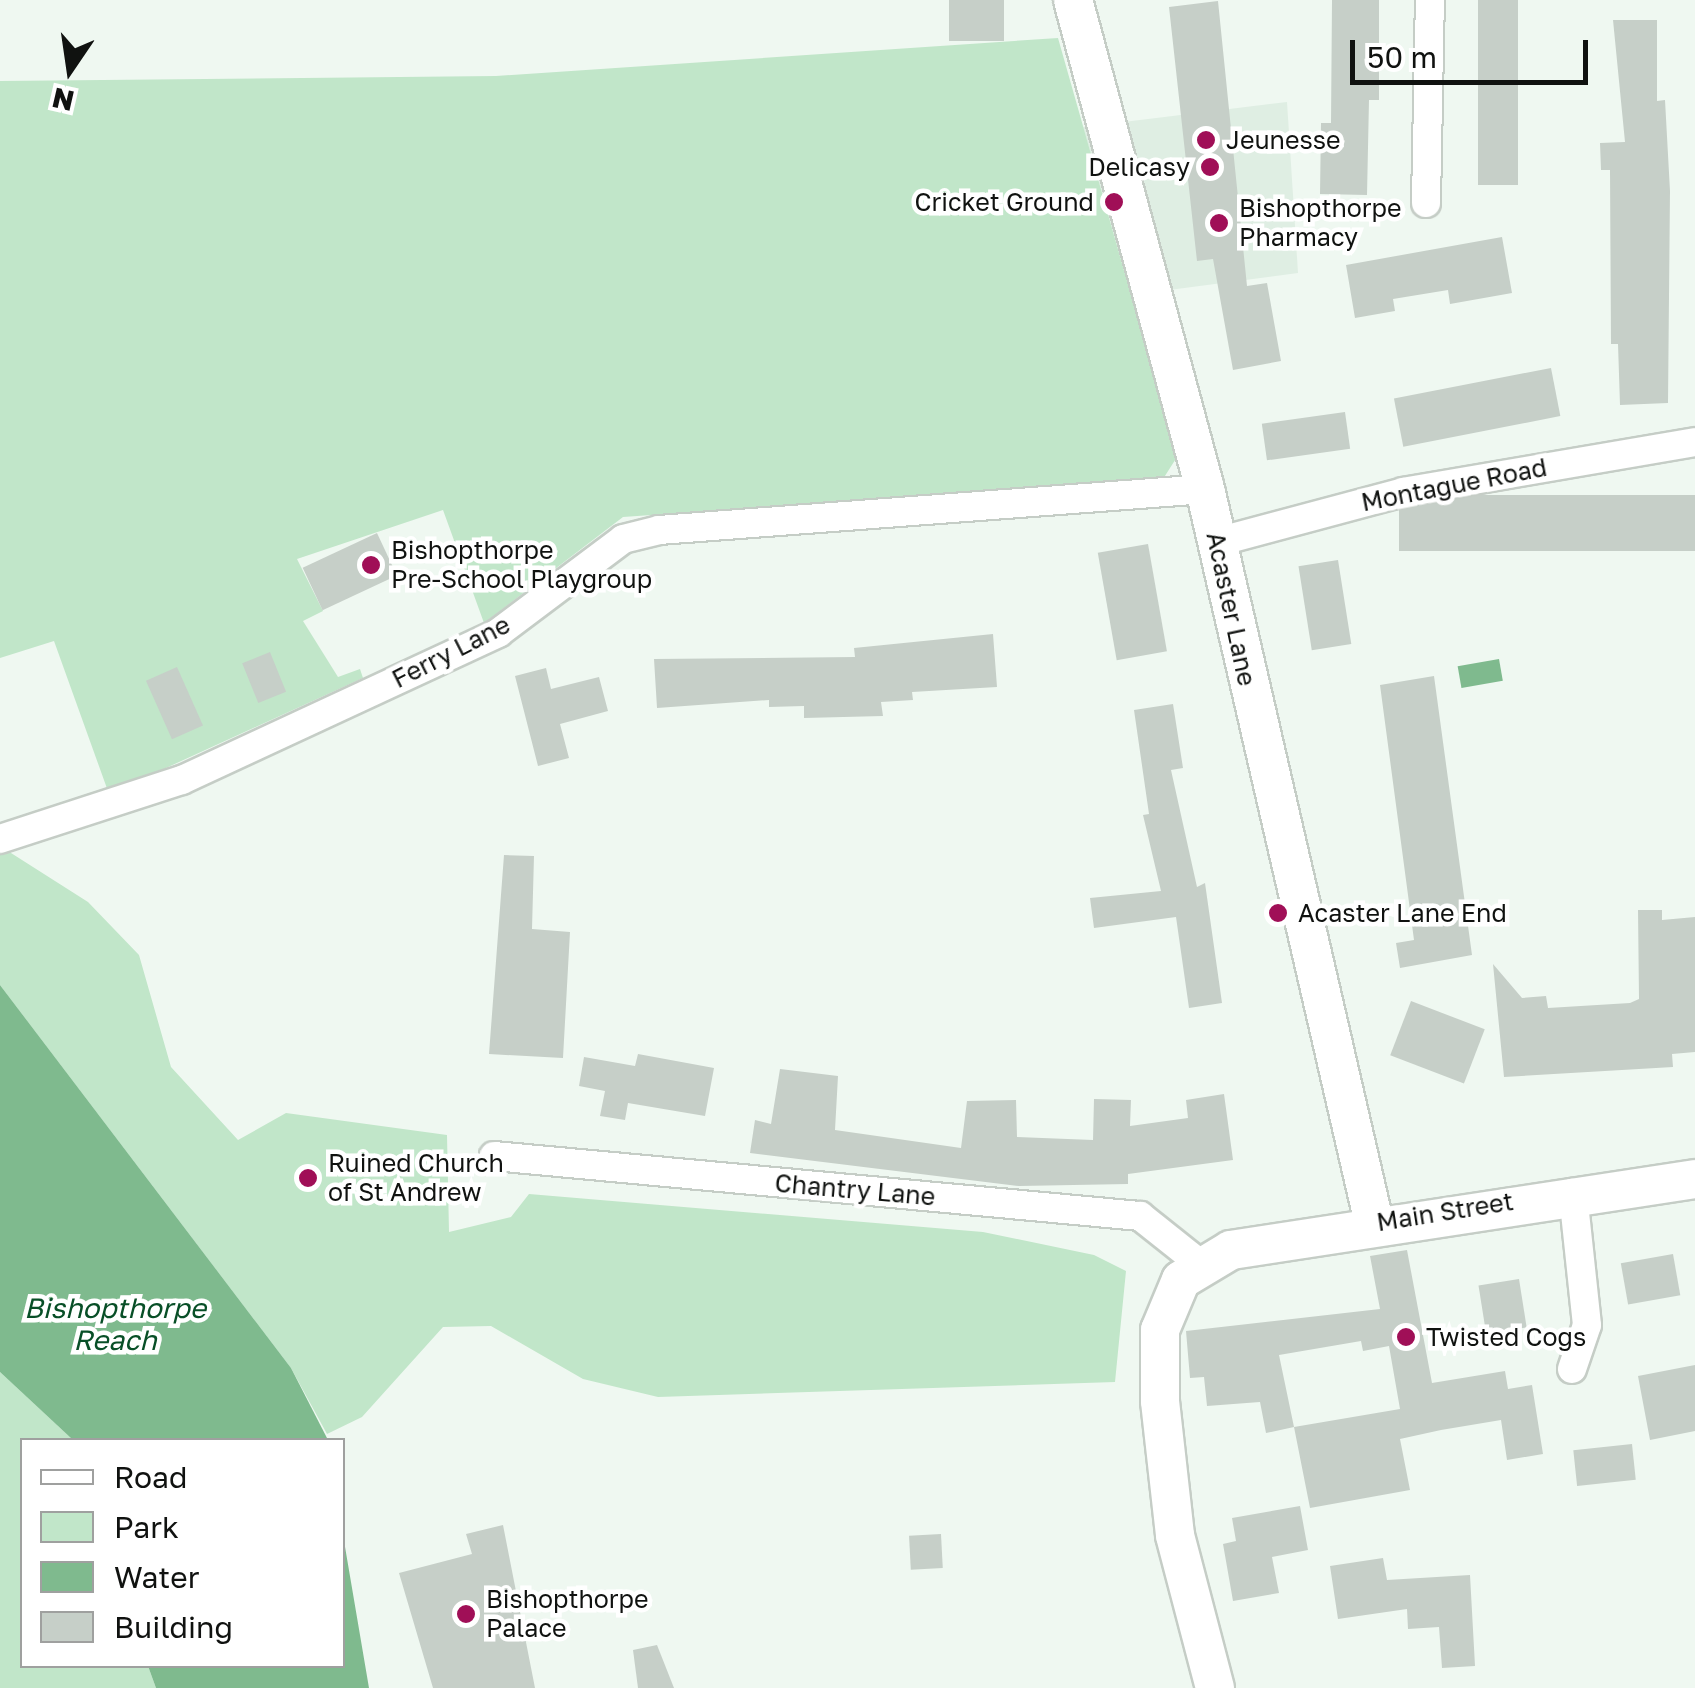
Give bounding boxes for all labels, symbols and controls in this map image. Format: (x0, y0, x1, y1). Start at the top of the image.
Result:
north arrow (20, 20, 120, 120)
scale bar (1355, 20, 1592, 82)
text: 50 m (1367, 39, 1437, 75)
text: N (49, 81, 77, 118)
place label: Jeunesse (1226, 125, 1340, 155)
marker: Jeunesse (1195, 129, 1217, 151)
place label: Delicasy (1088, 152, 1190, 182)
marker: Delicasy (1199, 156, 1221, 178)
place label: Cricket Ground (915, 187, 1094, 217)
marker: Cricket Ground (1103, 191, 1125, 213)
place label: Bishopthorpe Pharmacy (1239, 194, 1401, 253)
marker: Bishopthorpe Pharmacy (1208, 212, 1230, 234)
street label: Montague Road (1359, 452, 1549, 518)
street label: Acaster Lane (1200, 529, 1262, 689)
place label: Bishopthorpe Pre-School Playgroup (391, 536, 652, 595)
marker: Bishopthorpe Pre-School Playgroup (360, 554, 382, 576)
street label: Ferry Lane (387, 610, 515, 694)
place label: Acaster Lane End (1298, 898, 1507, 928)
marker: Acaster Lane End (1267, 902, 1289, 924)
place label: Ruined Church of St Andrew (328, 1149, 504, 1208)
marker: Ruined Church of St Andrew (297, 1167, 319, 1189)
street label: Chantry Lane (774, 1168, 936, 1212)
street label: Main Street (1375, 1186, 1515, 1238)
water label: Bishopthorpe Reach (24, 1291, 206, 1357)
place label: Twisted Cogs (1426, 1322, 1586, 1352)
marker: Twisted Cogs (1395, 1326, 1417, 1348)
legend (20, 1438, 345, 1668)
text: Road (114, 1459, 188, 1495)
text: Park (114, 1509, 179, 1545)
text: Water (114, 1559, 199, 1595)
place label: Bishopthorpe Palace (486, 1585, 648, 1644)
marker: Bishopthorpe Palace (455, 1603, 477, 1625)
text: Building (114, 1609, 233, 1645)

